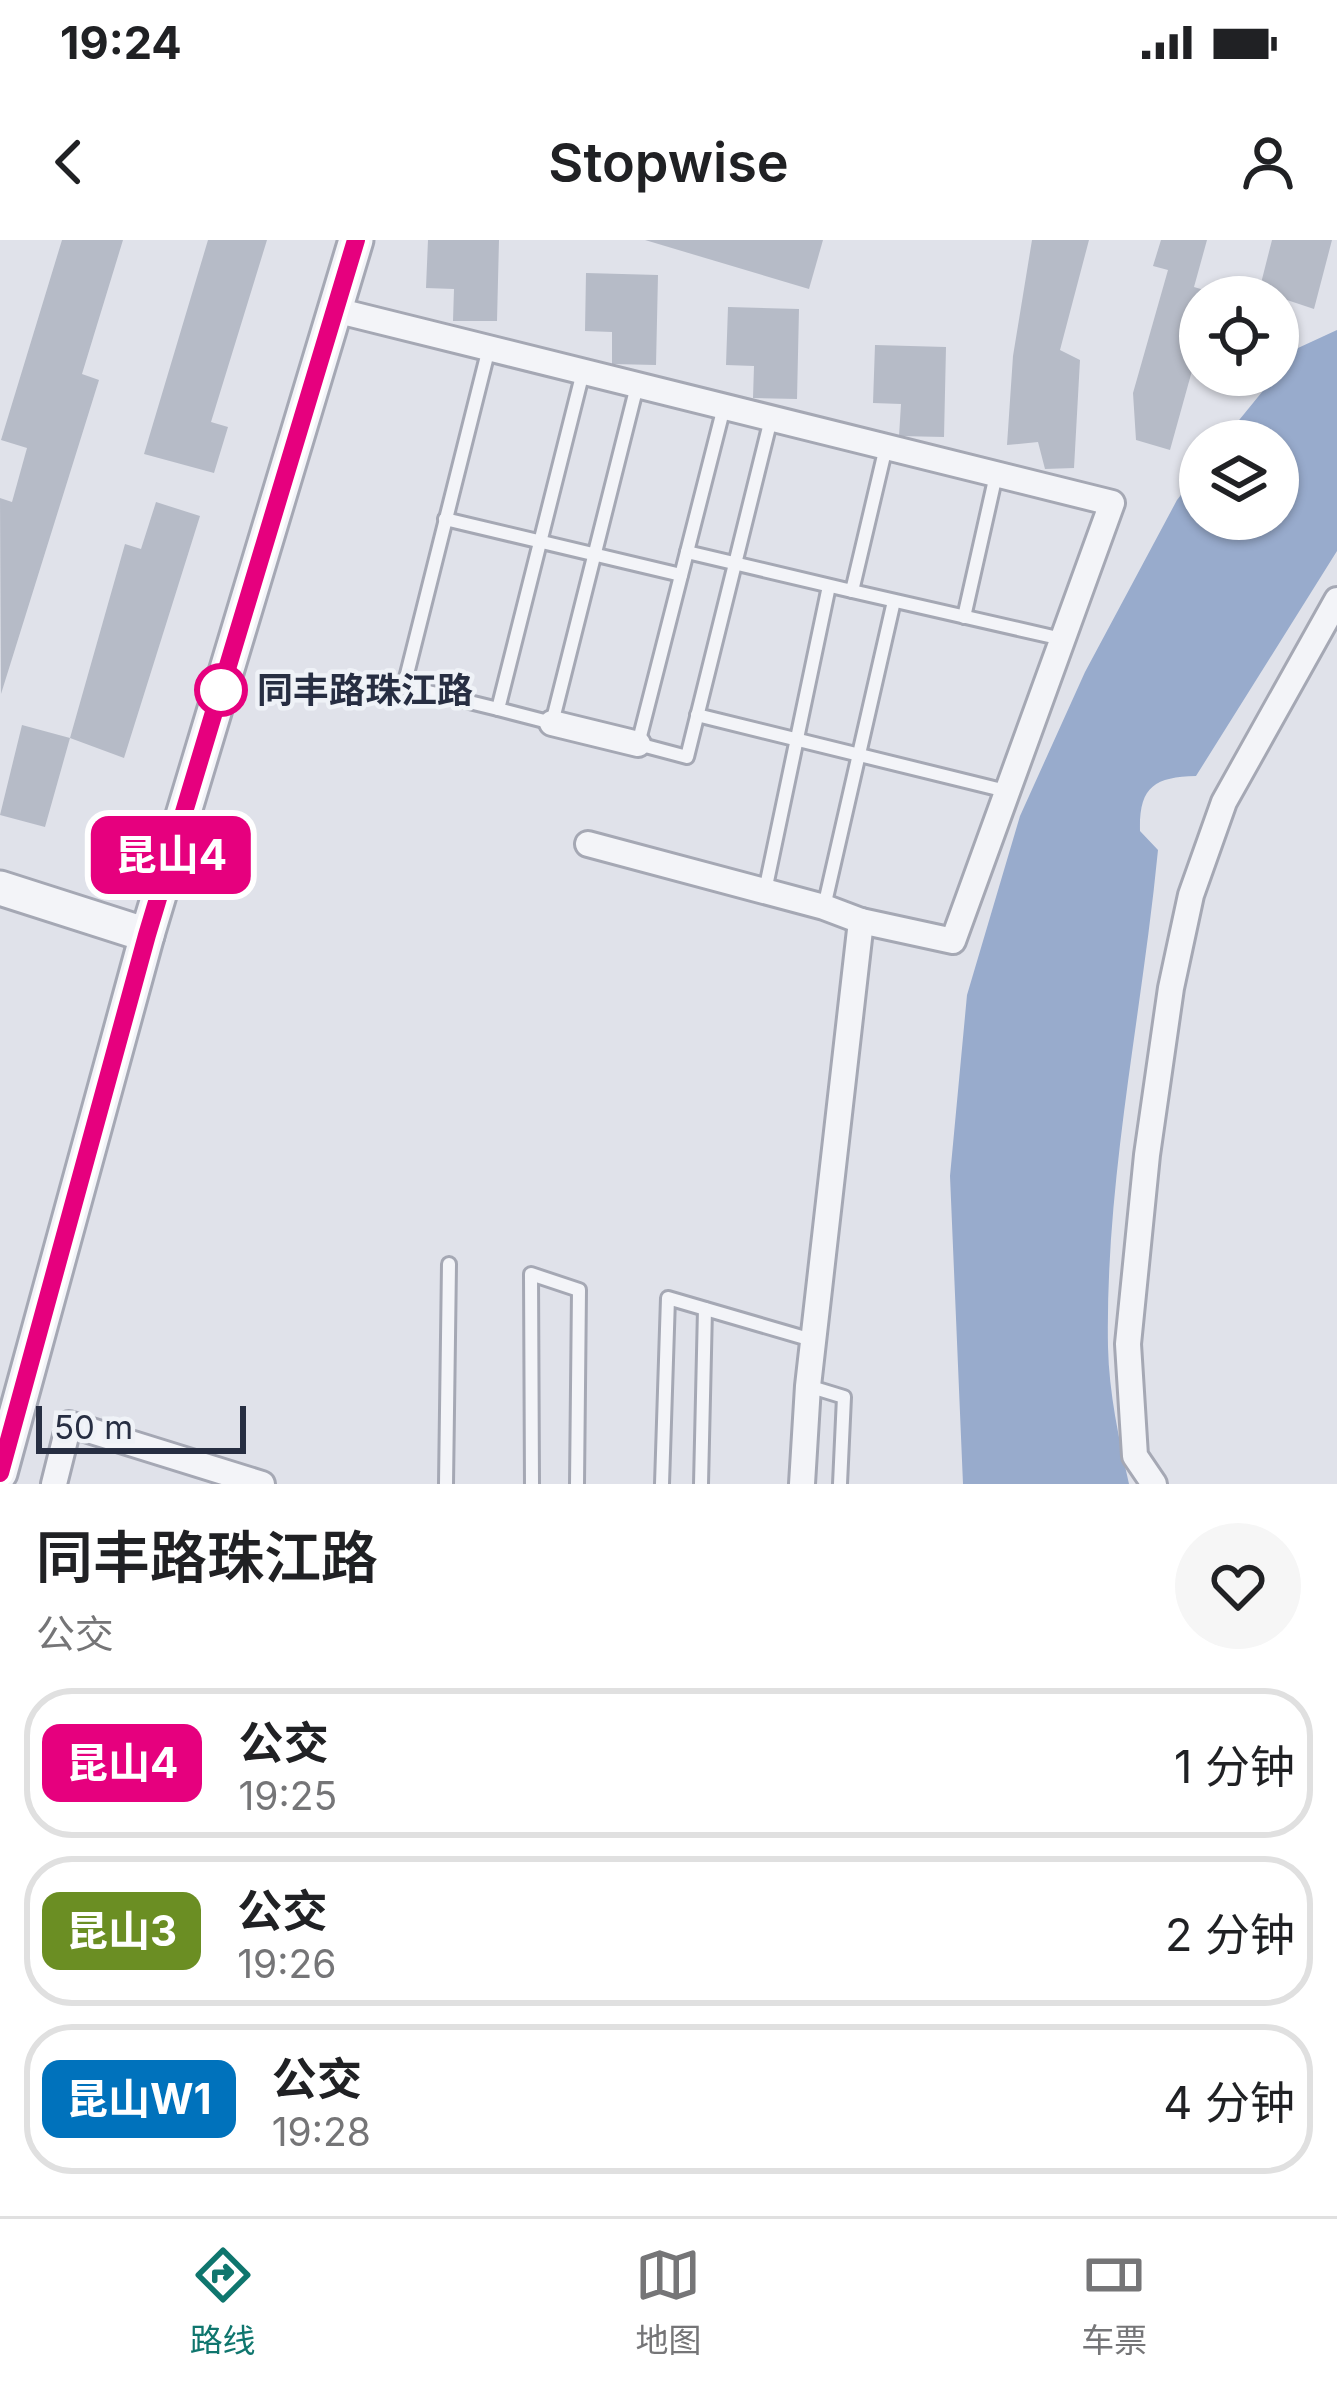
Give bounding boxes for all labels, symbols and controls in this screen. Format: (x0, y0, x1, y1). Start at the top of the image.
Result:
text: 19:24 (60, 15, 182, 70)
icon: back (36, 129, 102, 195)
icon: person (1235, 129, 1301, 195)
text: Stopwise (548, 130, 789, 195)
map controls (1179, 276, 1299, 540)
button: locate (1179, 276, 1299, 396)
button: layers (1179, 420, 1299, 540)
marker: 同丰路珠江路 (196, 665, 246, 715)
place label: 同丰路珠江路 (257, 668, 473, 712)
line badge: 昆山4 (102, 816, 240, 894)
text: 昆山4 (115, 829, 227, 880)
scale bar (36, 1400, 246, 1453)
text: 50 m (54, 1407, 133, 1447)
text: 同丰路珠江路 (36, 1523, 378, 1592)
button: heart (1175, 1523, 1301, 1649)
text: 公交 (36, 1610, 114, 1657)
text: 公交 (238, 1715, 328, 1770)
text: 昆山4 (66, 1737, 178, 1788)
text: 1 分钟 (1174, 1739, 1295, 1794)
text: 19:25 (238, 1772, 337, 1819)
text: 公交 (237, 1883, 327, 1938)
text: 昆山3 (66, 1905, 177, 1956)
text: 2 分钟 (1165, 1907, 1295, 1962)
text: 19:26 (237, 1940, 336, 1987)
text: 公交 (272, 2051, 362, 2106)
text: 昆山W1 (66, 2073, 212, 2124)
text: 4 分钟 (1163, 2075, 1295, 2130)
text: 19:28 (272, 2108, 371, 2155)
tab: 路线 (190, 2242, 256, 2362)
tab: 地图 (635, 2242, 701, 2362)
tab: 车票 (1081, 2242, 1147, 2362)

